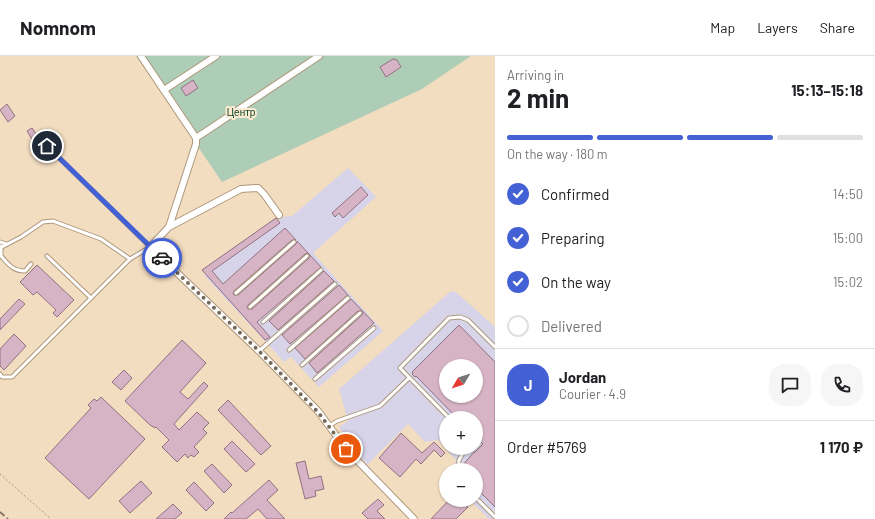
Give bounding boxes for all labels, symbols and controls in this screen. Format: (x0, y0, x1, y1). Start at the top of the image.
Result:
text: Nomnom (20, 16, 96, 39)
text: Map (710, 19, 735, 36)
text: Layers (757, 19, 798, 36)
text: Share (820, 19, 855, 36)
text: Arriving in (507, 67, 564, 83)
text: 15:13–15:18 (791, 81, 863, 99)
text: 2 min (507, 82, 569, 113)
park label: Центр (227, 106, 256, 118)
pin (30, 129, 64, 163)
icon: home (36, 135, 58, 157)
text: On the way · 180 m (507, 146, 608, 162)
icon: check (507, 183, 529, 205)
text: Confirmed (541, 185, 609, 203)
text: 14:50 (833, 186, 863, 202)
icon: check (507, 227, 529, 249)
text: Preparing (541, 229, 605, 247)
text: 15:00 (833, 230, 863, 246)
courier (142, 238, 182, 278)
icon: car (151, 247, 173, 269)
icon: check (507, 271, 529, 293)
text: On the way (541, 273, 611, 291)
text: 15:02 (833, 274, 863, 290)
text: Delivered (541, 317, 602, 335)
north arrow (439, 359, 483, 403)
map controls (439, 359, 483, 507)
button: chat (769, 364, 811, 406)
button: phone (821, 364, 863, 406)
text: Jordan (559, 368, 606, 386)
text: J (524, 376, 532, 394)
text: Courier · 4.9 (559, 386, 626, 402)
button: + (439, 411, 483, 455)
pin (329, 432, 363, 466)
icon: bag (335, 438, 357, 460)
text: Order #5769 (507, 438, 587, 456)
text: 1 170 ₽ (820, 438, 863, 456)
button: − (439, 463, 483, 507)

